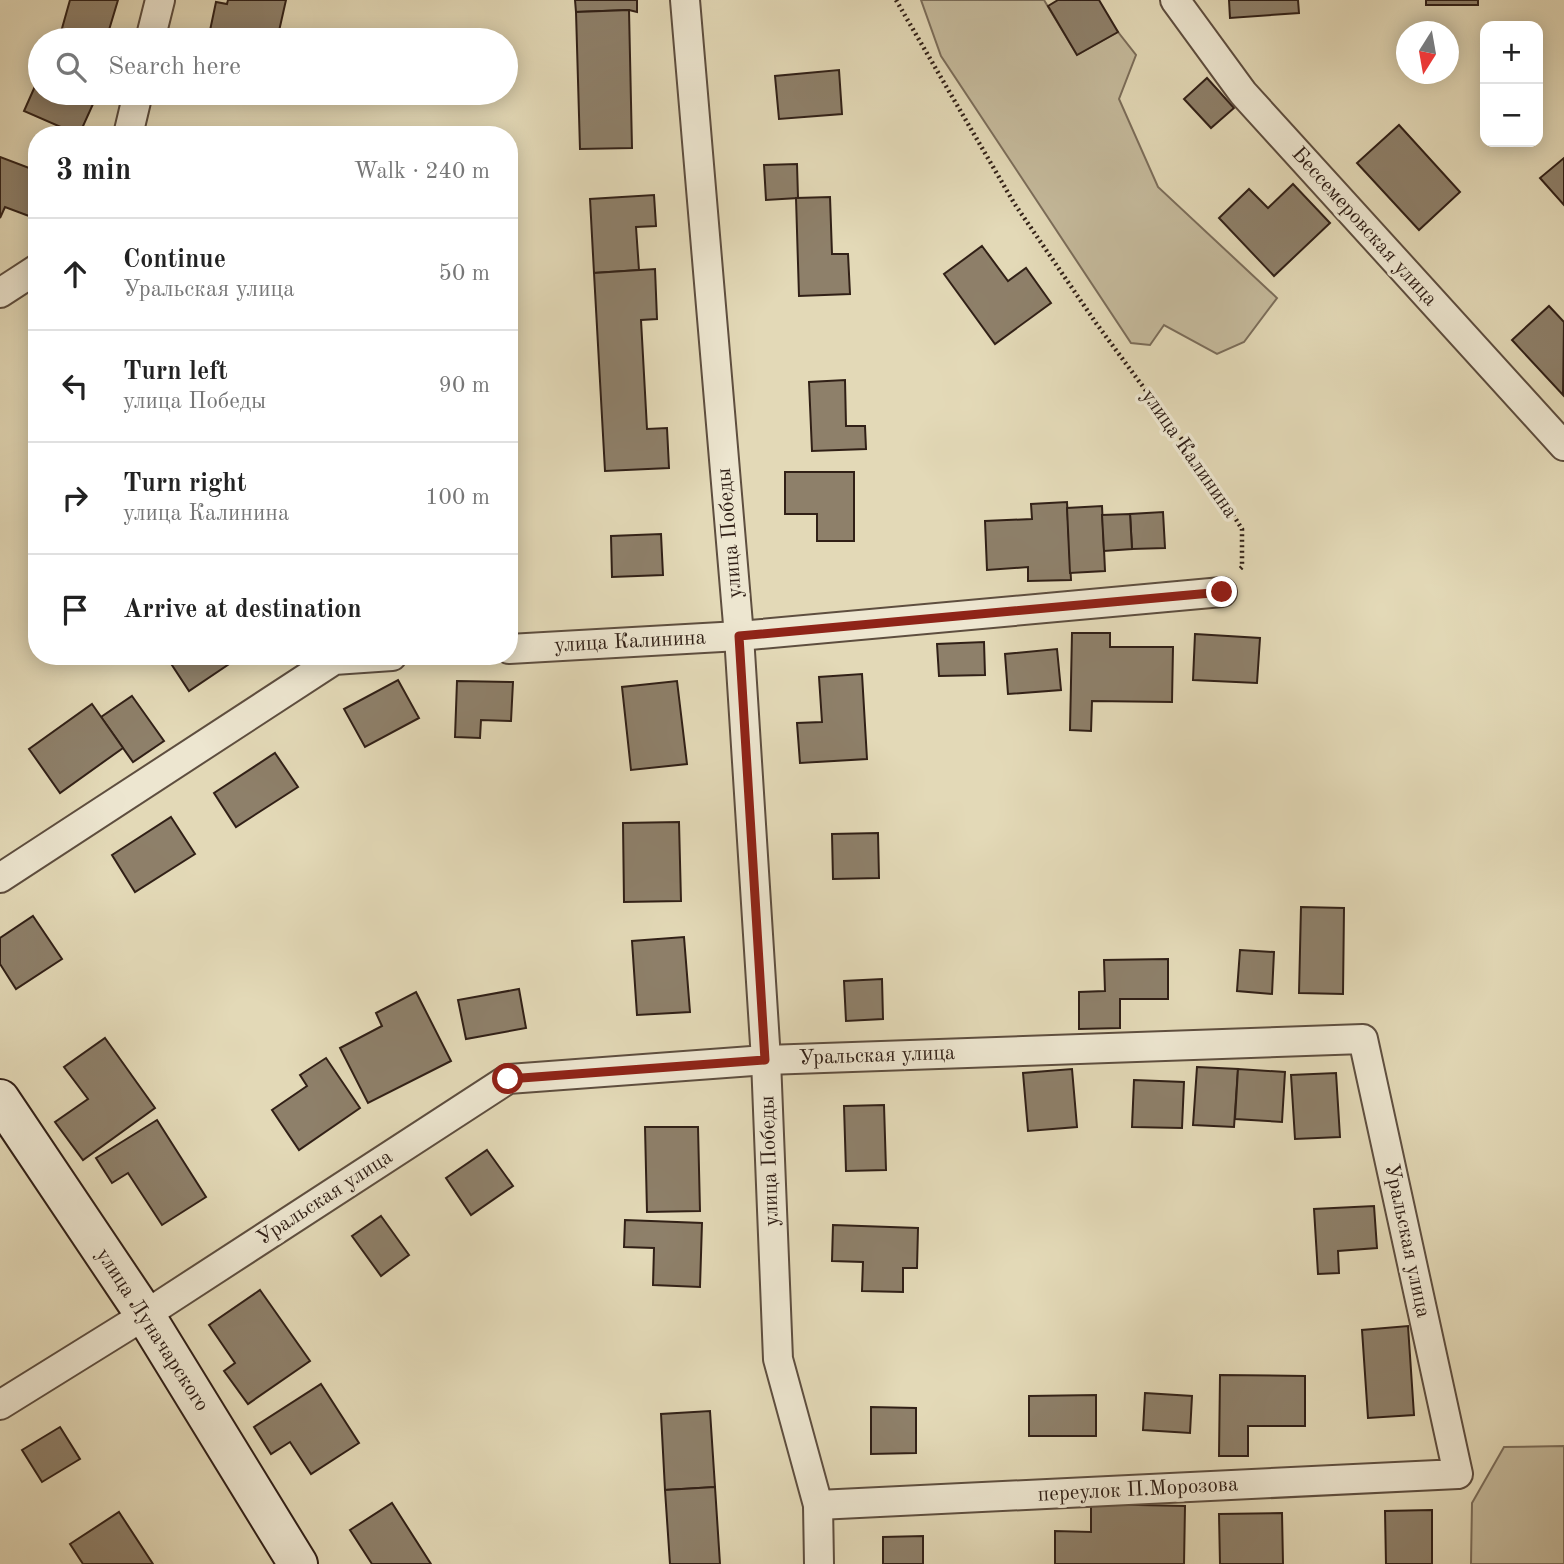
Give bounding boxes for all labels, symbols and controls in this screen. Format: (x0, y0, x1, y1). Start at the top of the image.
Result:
north arrow (1396, 21, 1459, 84)
map controls (1480, 21, 1543, 147)
button: + (1480, 21, 1543, 84)
search box (28, 28, 518, 105)
icon: search (52, 48, 90, 86)
text: Search here (108, 54, 241, 80)
button: − (1480, 84, 1543, 147)
street label: Бессемеровская улица (1287, 143, 1441, 311)
text: 3 min (56, 156, 131, 186)
text: Walk · 240 m (354, 160, 490, 183)
text: Continue (123, 247, 226, 273)
icon: ahead (56, 255, 94, 293)
text: 50 m (439, 262, 490, 285)
text: Уральская улица (123, 278, 295, 301)
text: Turn left (123, 359, 228, 385)
icon: left (56, 367, 94, 405)
text: 90 m (439, 374, 490, 397)
street label: улица Калинина (1137, 386, 1241, 522)
text: улица Победы (123, 390, 266, 413)
street label: улица Победы (714, 467, 746, 599)
text: Turn right (123, 471, 246, 497)
icon: right (56, 479, 94, 517)
text: 100 m (425, 486, 490, 509)
text: улица Калинина (123, 502, 289, 525)
route end (1206, 576, 1237, 607)
icon: arrive (56, 591, 94, 629)
text: Arrive at destination (123, 597, 362, 623)
street label: улица Калинина (554, 628, 706, 656)
street label: Уральская улица (798, 1043, 956, 1069)
route start (492, 1063, 523, 1094)
street label: улица Победы (757, 1095, 783, 1227)
street label: Уральская улица (254, 1147, 396, 1249)
street label: Уральская улица (1380, 1162, 1434, 1320)
street label: улица Луначарского (92, 1245, 212, 1415)
street label: переулок П.Морозова (1037, 1474, 1239, 1506)

